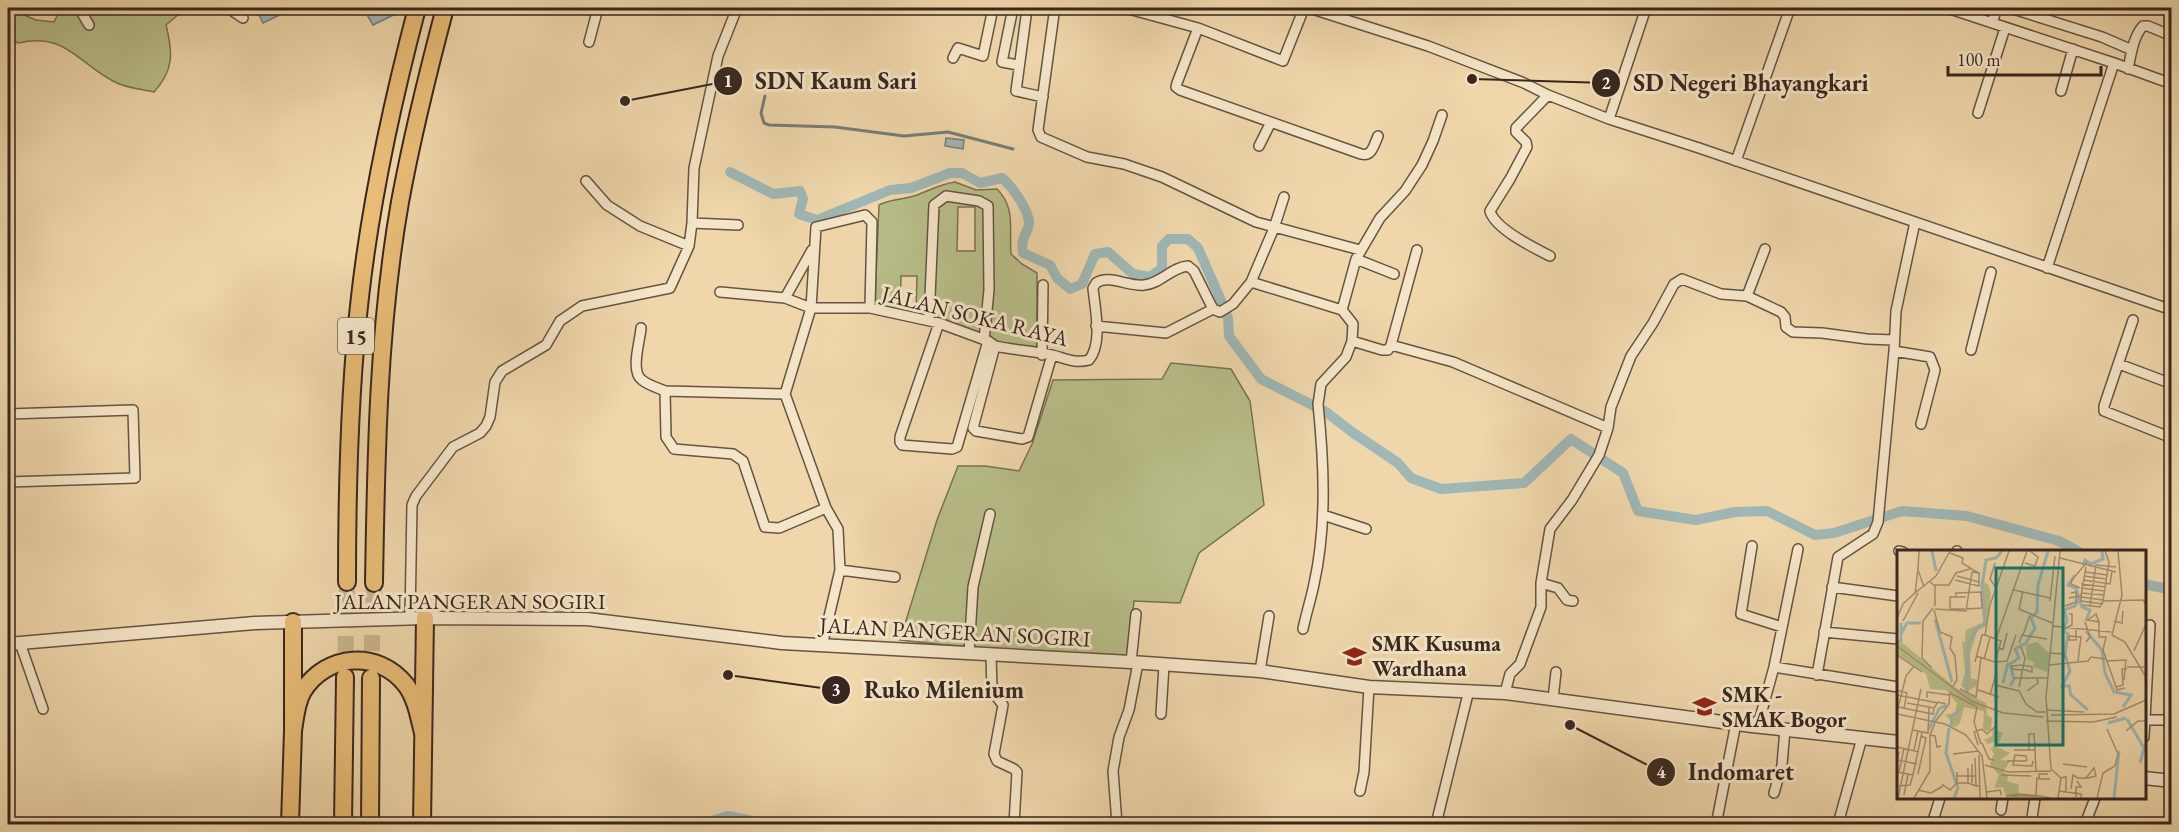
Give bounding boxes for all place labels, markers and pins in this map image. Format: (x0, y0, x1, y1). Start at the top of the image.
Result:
callout: SDN Kaum Sari (713, 60, 929, 102)
callout: SD Negeri Bhayangkari (1591, 62, 1880, 104)
place label: SMK Kusuma Wardhana (1372, 629, 1501, 683)
school or university icon: SMK Kusuma Wardhana (1341, 643, 1367, 669)
callout: Ruko Milenium (821, 669, 1036, 711)
place label: SMK - SMAK Bogor (1722, 680, 1847, 734)
school or university icon: SMK - SMAK Bogor (1691, 694, 1717, 720)
callout: Indomaret (1646, 751, 1805, 793)

